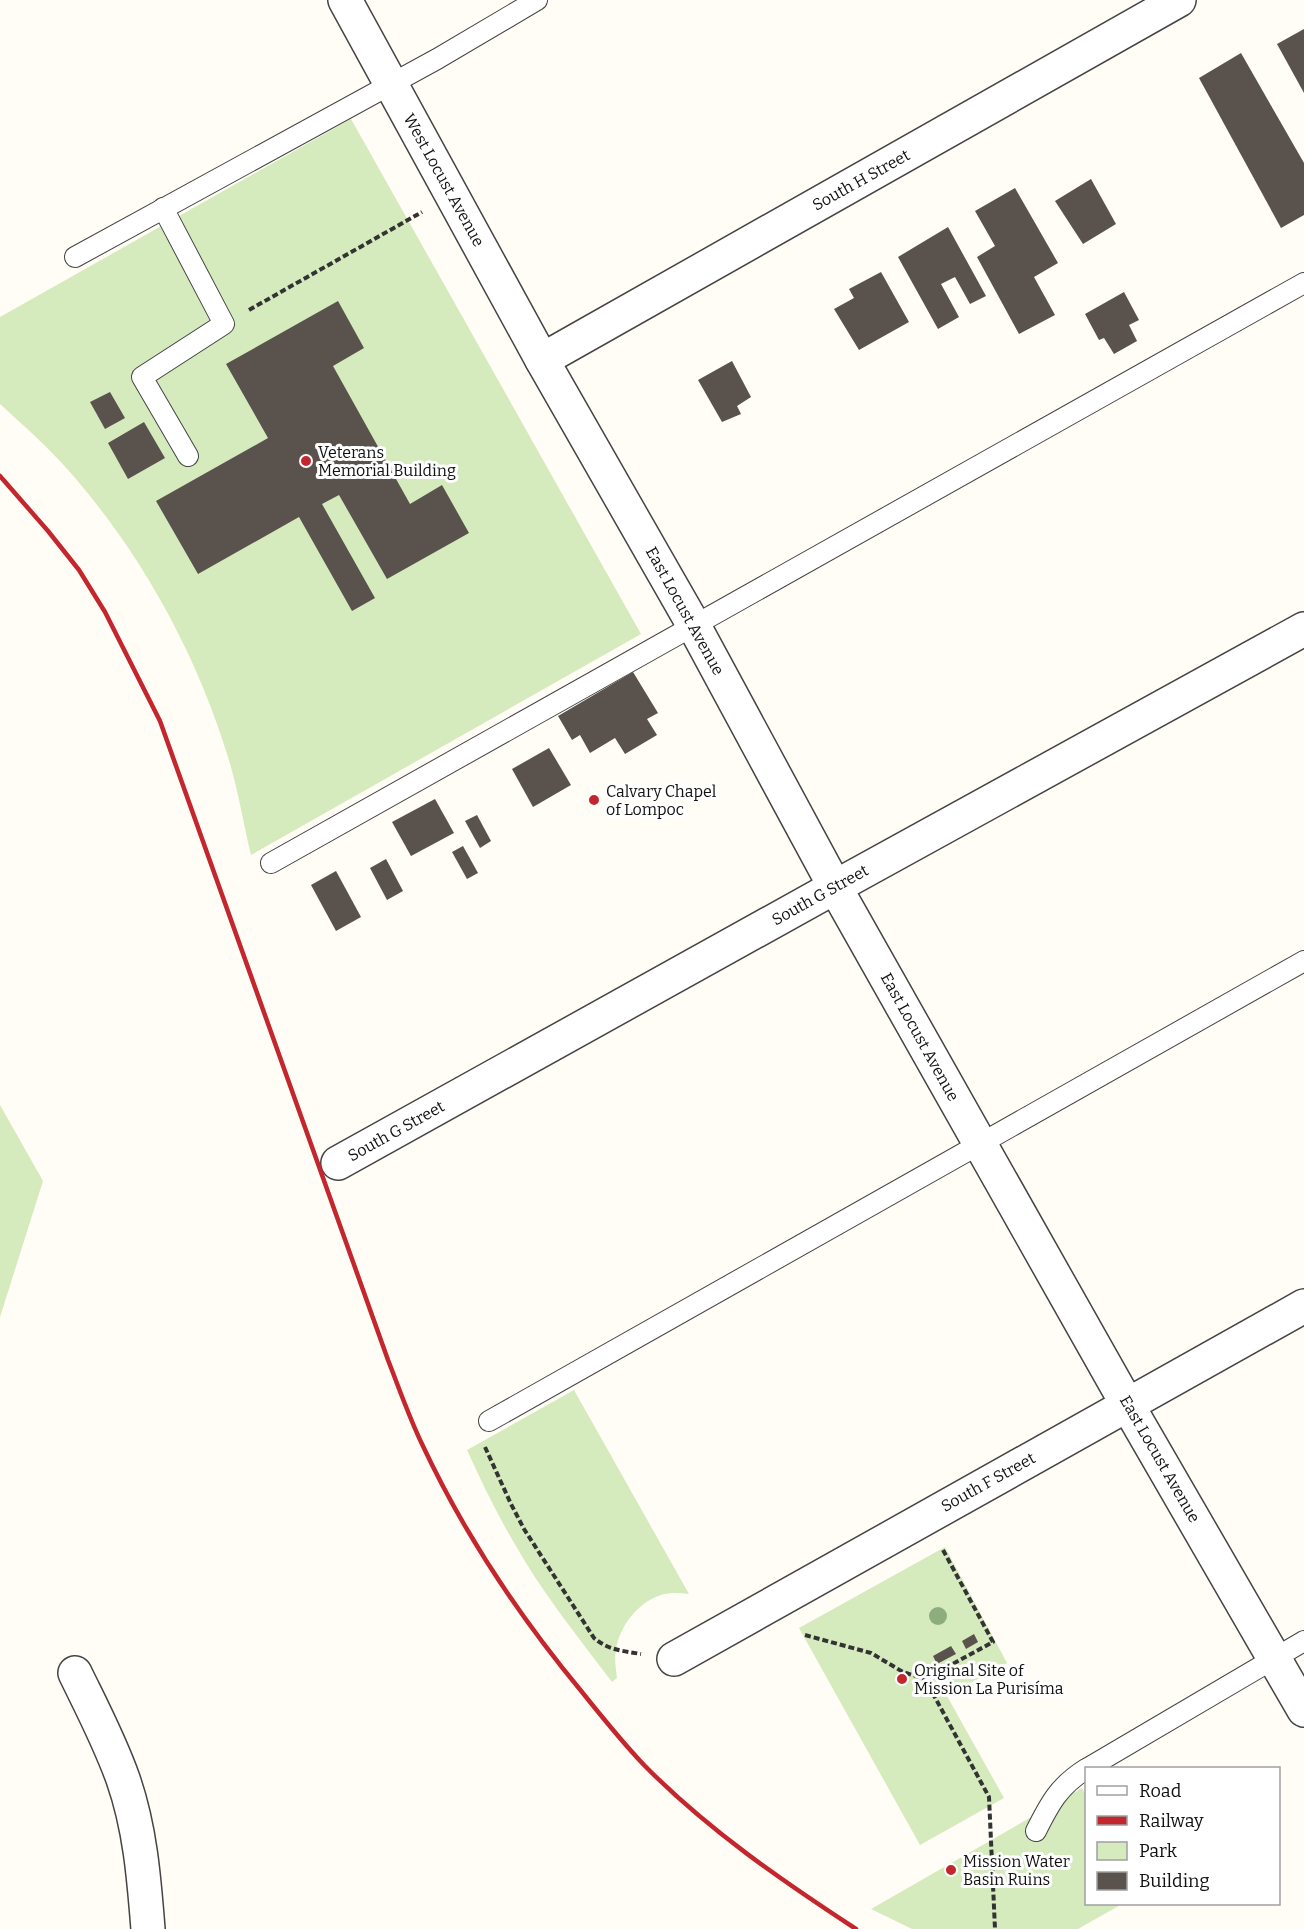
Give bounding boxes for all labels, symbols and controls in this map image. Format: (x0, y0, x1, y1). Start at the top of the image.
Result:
street label: West Locust Avenue (400, 110, 488, 250)
street label: South H Street (809, 145, 913, 215)
place label: Veterans Memorial Building (318, 443, 456, 480)
marker: Veterans Memorial Building (299, 454, 313, 468)
street label: East Locust Avenue (642, 544, 728, 678)
place label: Calvary Chapel of Lompoc (606, 782, 717, 819)
marker: Calvary Chapel of Lompoc (587, 793, 601, 807)
street label: South G Street (768, 861, 872, 929)
street label: East Locust Avenue (877, 970, 963, 1104)
street label: South G Street (344, 1097, 448, 1165)
street label: East Locust Avenue (1116, 1392, 1204, 1526)
street label: South F Street (938, 1448, 1039, 1516)
place label: Original Site of Mission La Purisíma (914, 1661, 1064, 1698)
marker: Original Site of Mission La Purisíma (895, 1672, 909, 1686)
legend (1085, 1767, 1280, 1905)
text: Road (1139, 1780, 1182, 1802)
text: Railway (1139, 1810, 1204, 1832)
text: Park (1139, 1840, 1178, 1862)
place label: Mission Water Basin Ruins (963, 1852, 1070, 1889)
marker: Mission Water Basin Ruins (944, 1863, 958, 1877)
text: Building (1139, 1870, 1210, 1892)

